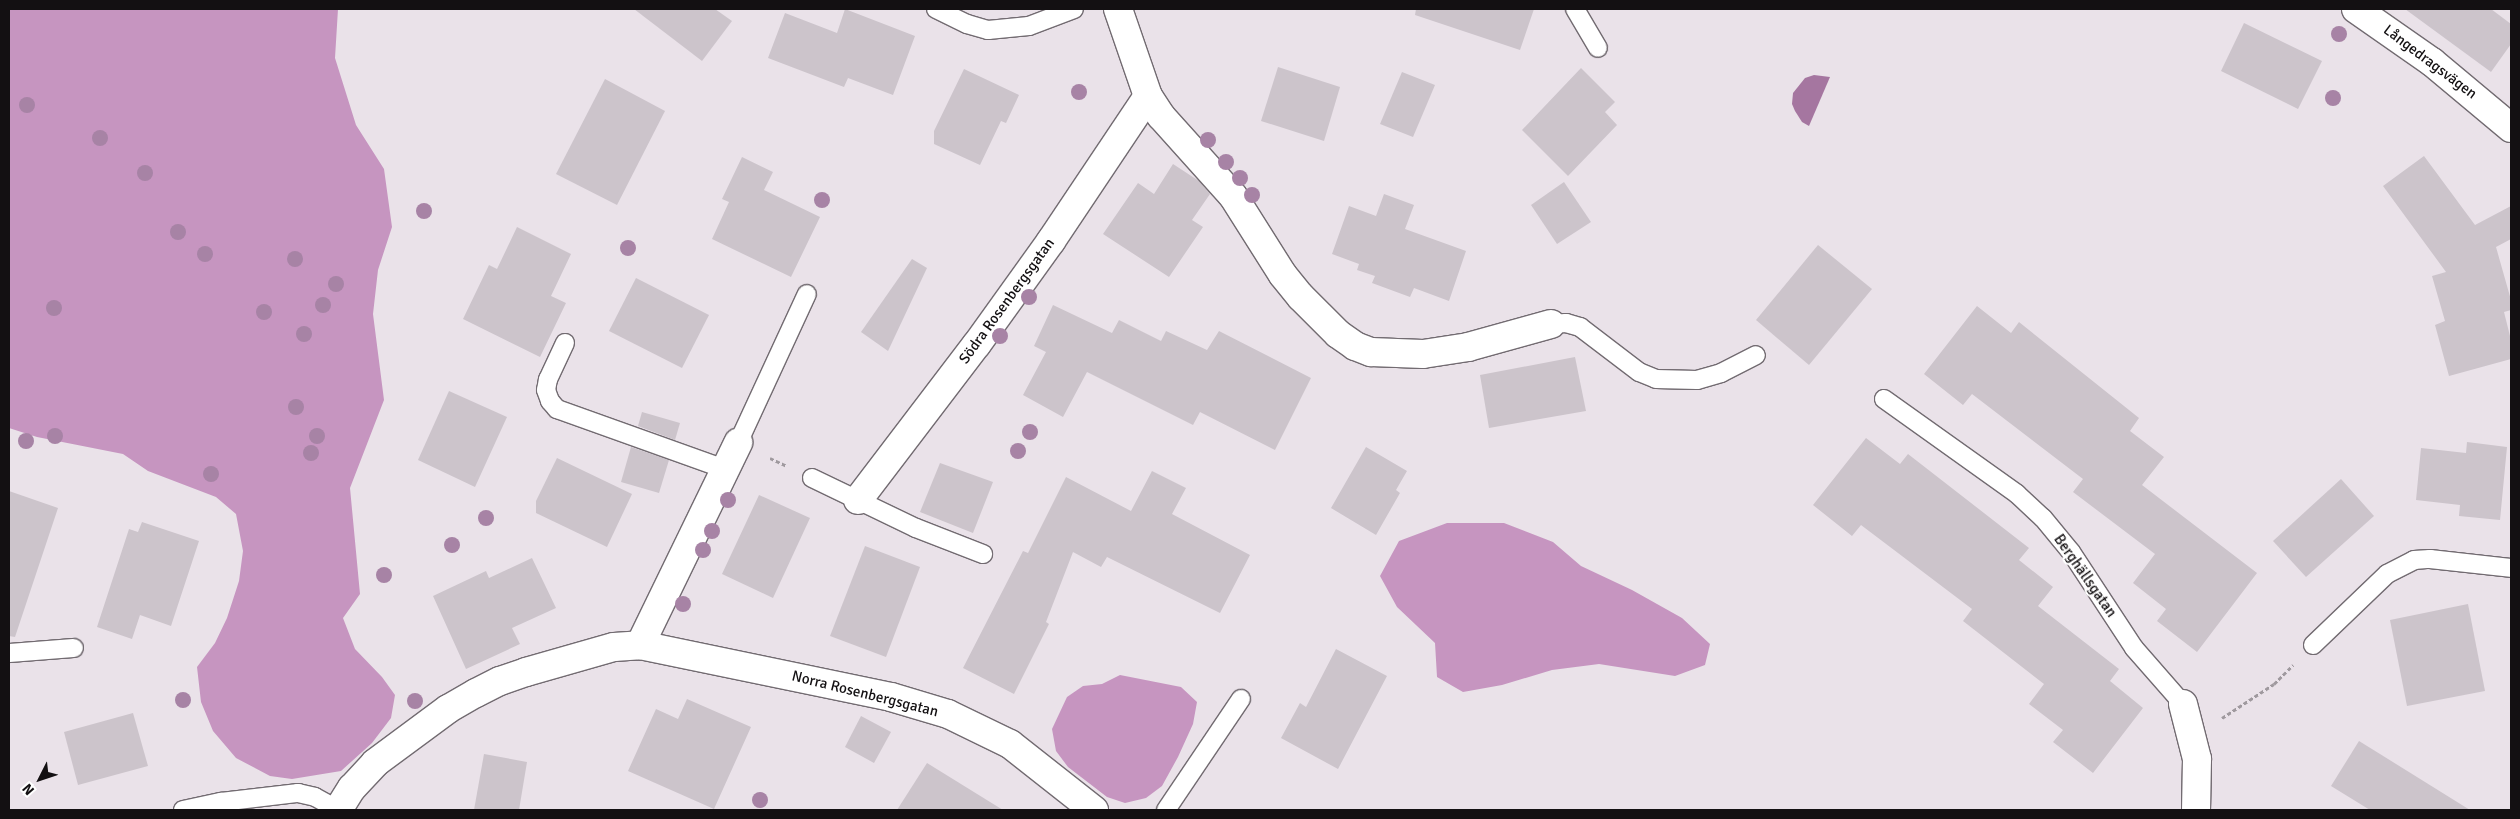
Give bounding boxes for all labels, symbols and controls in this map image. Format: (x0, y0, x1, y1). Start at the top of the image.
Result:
street label: Långedragsvägen (2380, 21, 2480, 103)
street label: Södra Rosenbergsgatan (955, 235, 1059, 367)
street label: Berghällsgatan (2050, 531, 2120, 621)
street label: Norra Rosenbergsgatan (790, 667, 940, 721)
north arrow (15, 754, 65, 804)
text: N (19, 780, 38, 798)

